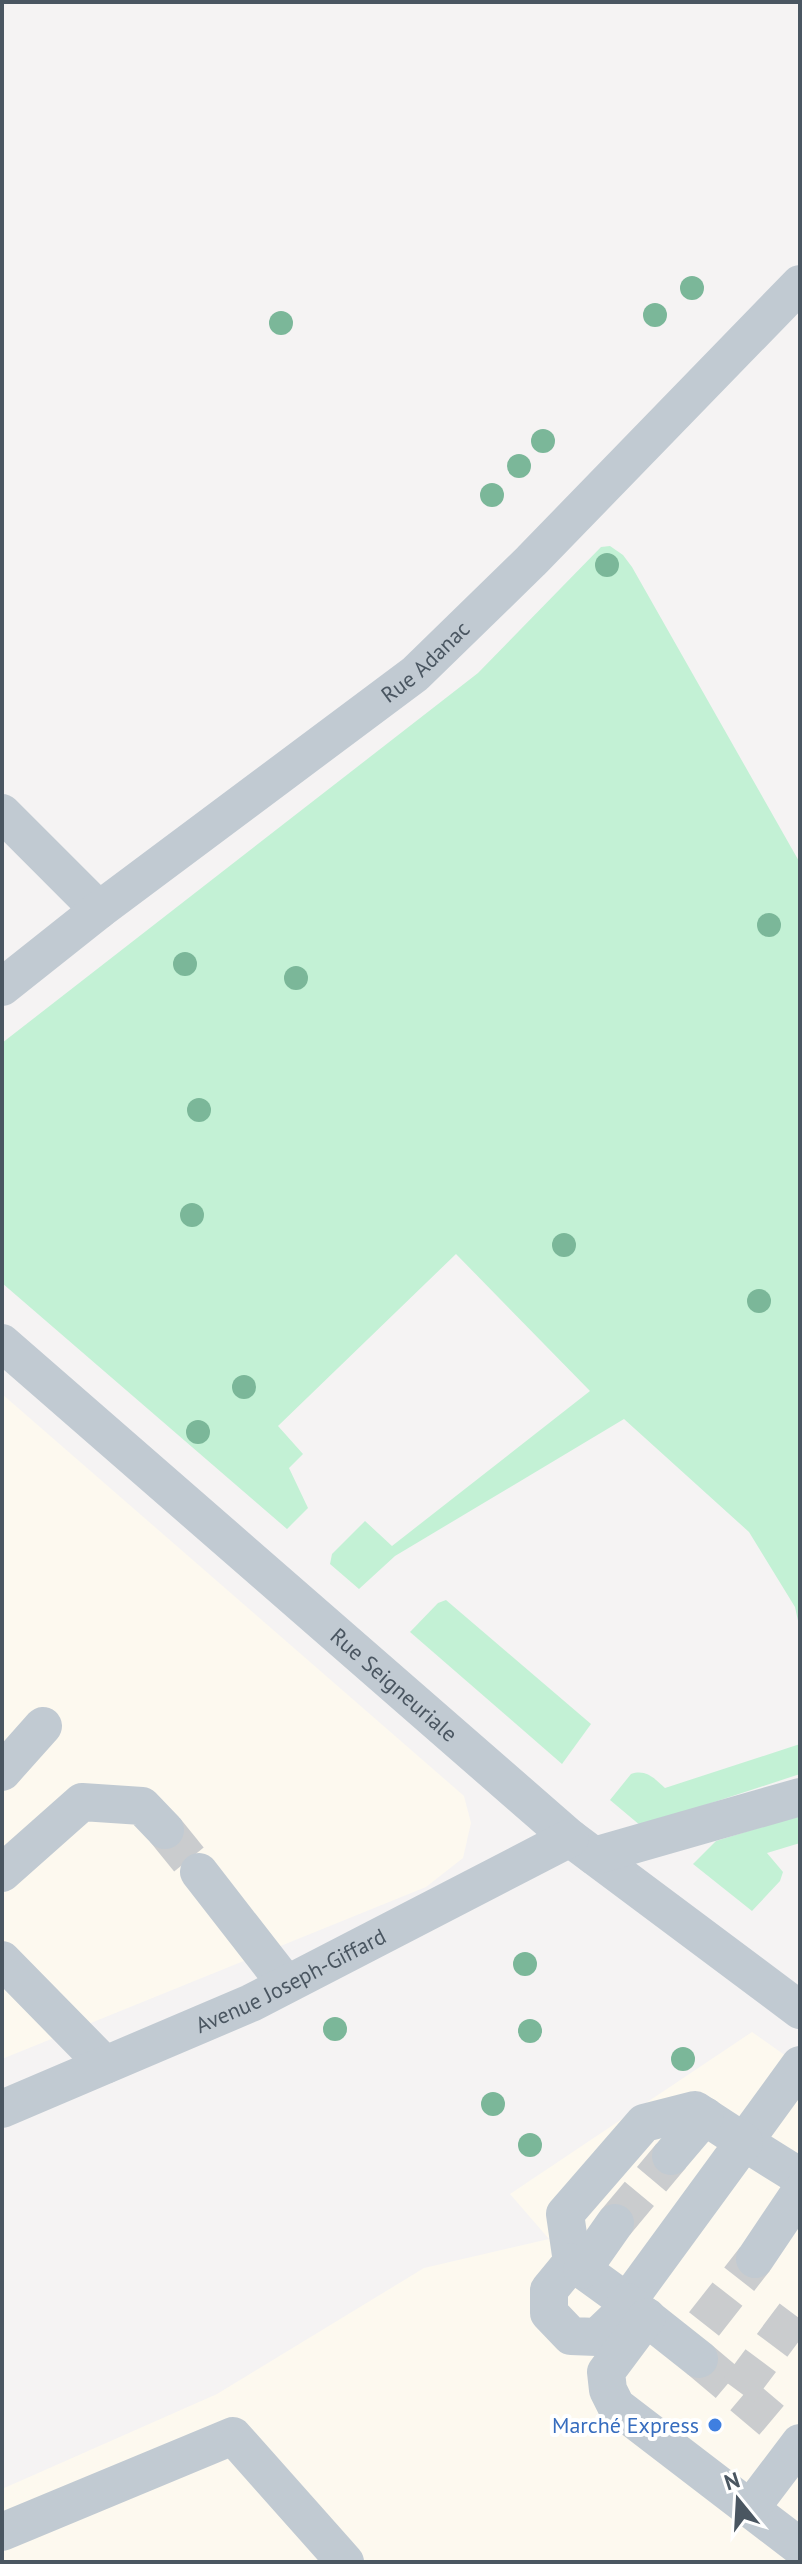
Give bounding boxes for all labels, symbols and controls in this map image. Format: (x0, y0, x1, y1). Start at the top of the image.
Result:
street label: Rue Adanac (375, 615, 475, 709)
street label: Rue Seigneuriale (325, 1622, 463, 1748)
street label: Avenue Joseph-Giffard (191, 1922, 390, 2039)
place label: Marché Express (552, 2411, 699, 2439)
marker: Marché Express (706, 2416, 724, 2434)
north arrow (698, 2460, 778, 2540)
text: N (721, 2465, 743, 2497)

